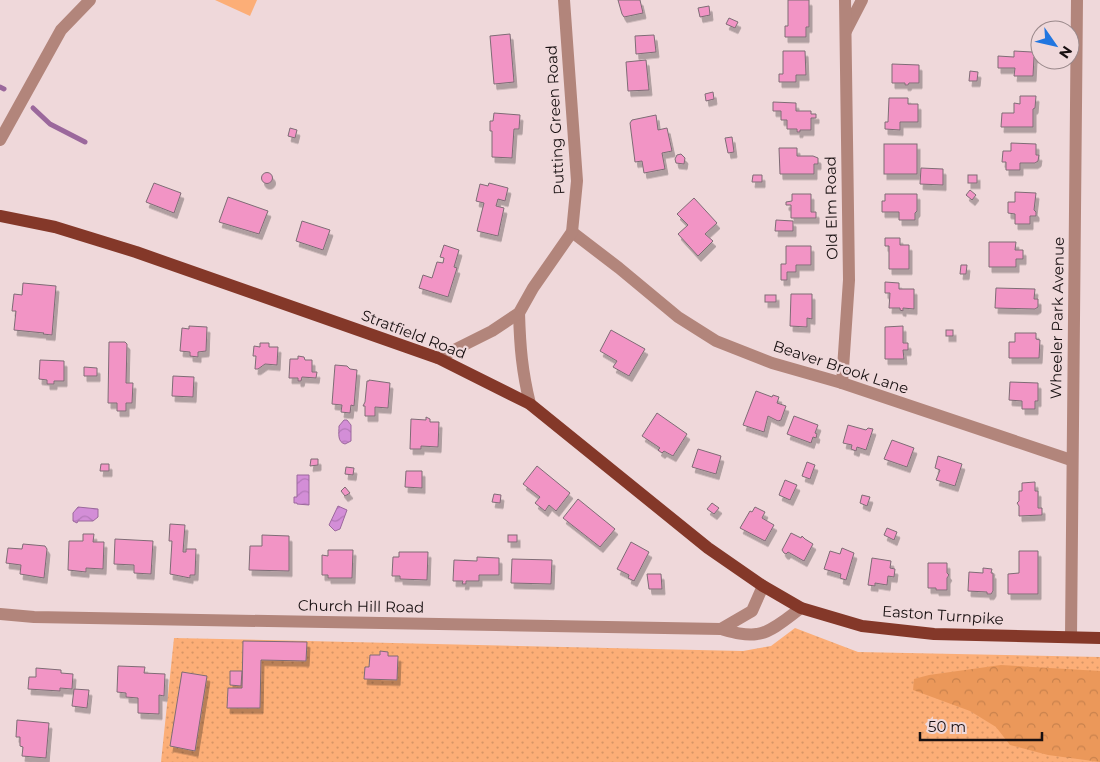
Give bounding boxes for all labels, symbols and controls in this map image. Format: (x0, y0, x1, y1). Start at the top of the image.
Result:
north arrow (1030, 20, 1080, 70)
text: N (1055, 43, 1076, 62)
street label: Putting Green Road (542, 45, 568, 195)
street label: Old Elm Road (821, 156, 841, 260)
street label: Wheeler Park Avenue (1046, 237, 1068, 399)
street label: Stratfield Road (359, 305, 469, 363)
street label: Beaver Brook Lane (771, 336, 911, 398)
street label: Church Hill Road (298, 595, 424, 617)
street label: Easton Turnpike (882, 601, 1004, 629)
scale bar (920, 710, 1042, 742)
text: 50 m (928, 717, 966, 736)

